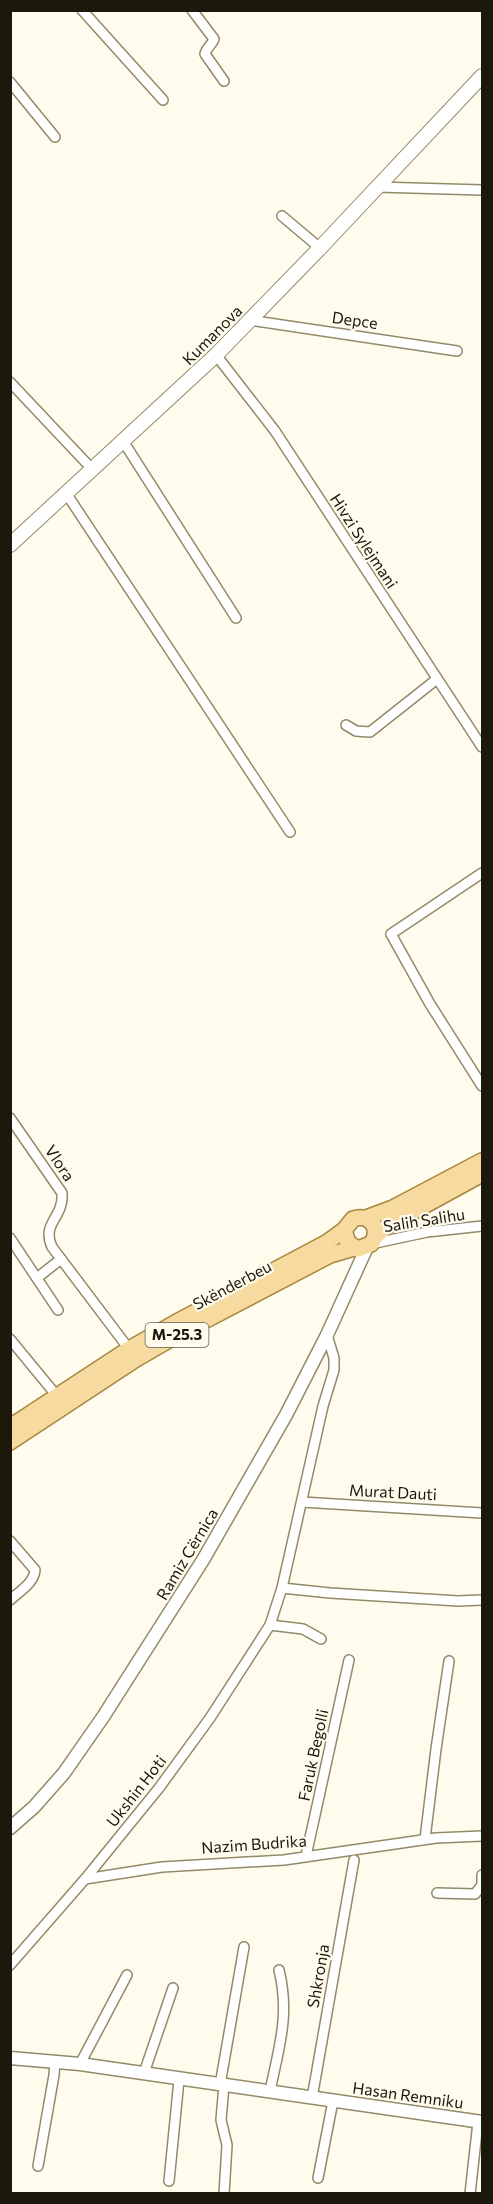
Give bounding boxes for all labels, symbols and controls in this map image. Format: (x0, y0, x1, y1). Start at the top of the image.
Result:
street label: Kumanova (178, 301, 245, 368)
street label: Depce (331, 307, 379, 332)
street label: Hivzi Sylejmani (327, 490, 402, 592)
street label: Vlora (42, 1141, 79, 1184)
street label: Salih Salihu (382, 1204, 466, 1235)
street label: Skënderbeu (189, 1256, 274, 1313)
road number: M-25.3 (146, 1323, 208, 1347)
street label: Murat Dauti (348, 1480, 438, 1503)
street label: Ramiz Cërnica (152, 1504, 221, 1603)
street label: Faruk Begolli (294, 1707, 332, 1803)
street label: Ukshin Hoti (102, 1751, 169, 1830)
street label: Nazim Budrika (201, 1830, 307, 1857)
street label: Shkronja (303, 1942, 332, 2009)
street label: Hasan Remniku (351, 2077, 465, 2112)

